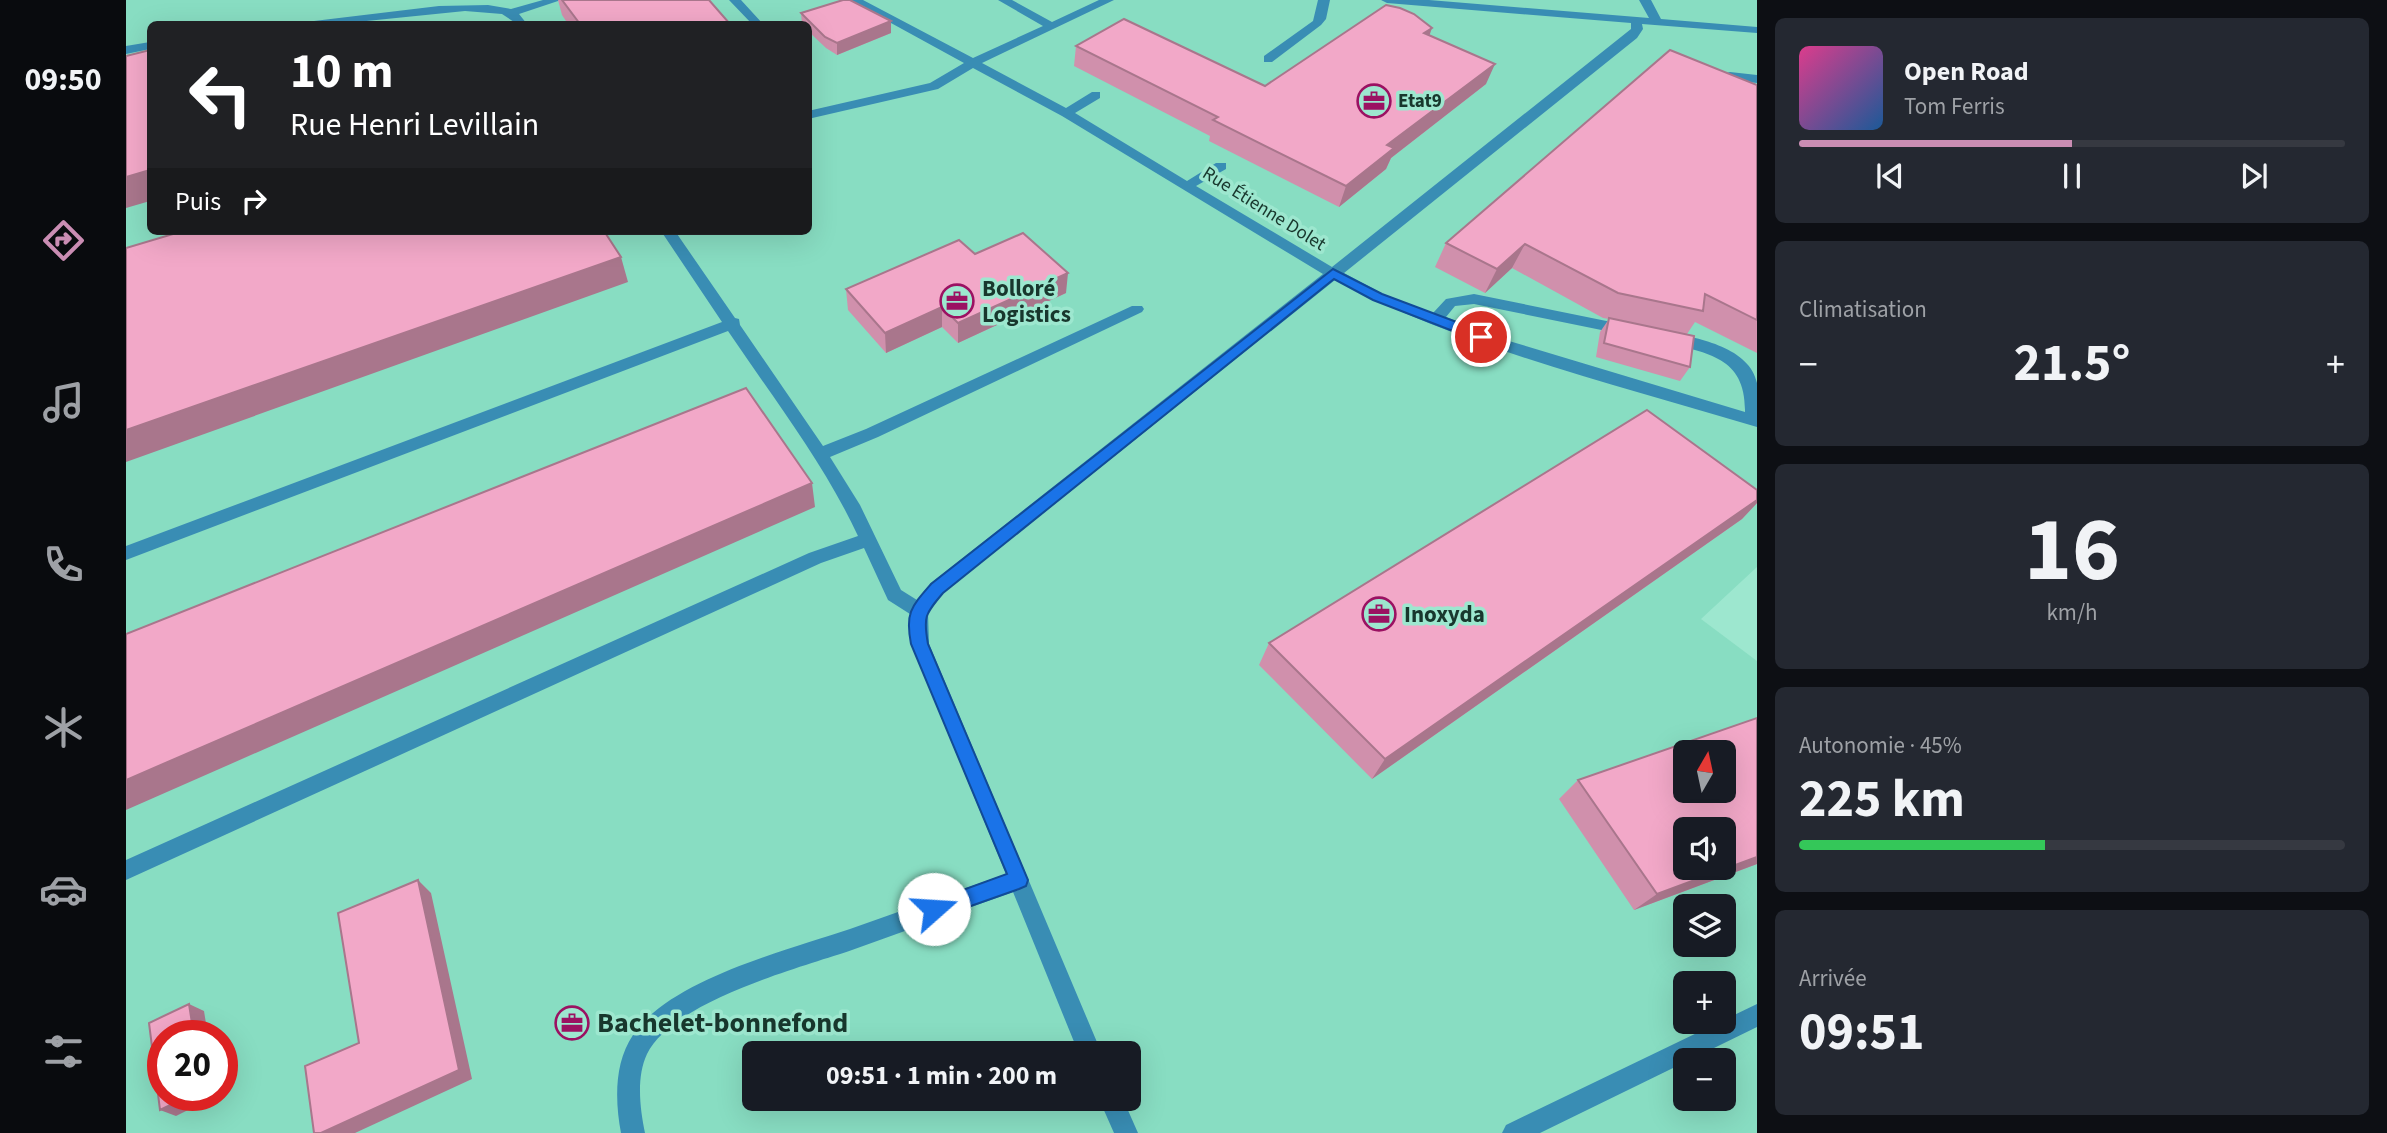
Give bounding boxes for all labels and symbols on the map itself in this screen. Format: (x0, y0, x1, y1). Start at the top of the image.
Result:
office icon: Etat9 (1355, 82, 1393, 120)
place label: Etat9 (1398, 88, 1442, 115)
street label: Rue Étienne Dolet (1197, 160, 1331, 258)
place label: Bolloré Logistics (982, 272, 1071, 331)
office icon: Bolloré Logistics (938, 282, 976, 320)
pin (1451, 307, 1511, 367)
office icon: Inoxyda (1360, 595, 1398, 633)
place label: Inoxyda (1404, 598, 1485, 631)
north arrow (1673, 740, 1736, 803)
position arrow (897, 872, 971, 946)
place label: Bachelet-bonnefond (597, 1003, 848, 1043)
office icon: Bachelet-bonnefond (553, 1004, 591, 1042)
speed limit sign: 20 (147, 1020, 238, 1111)

